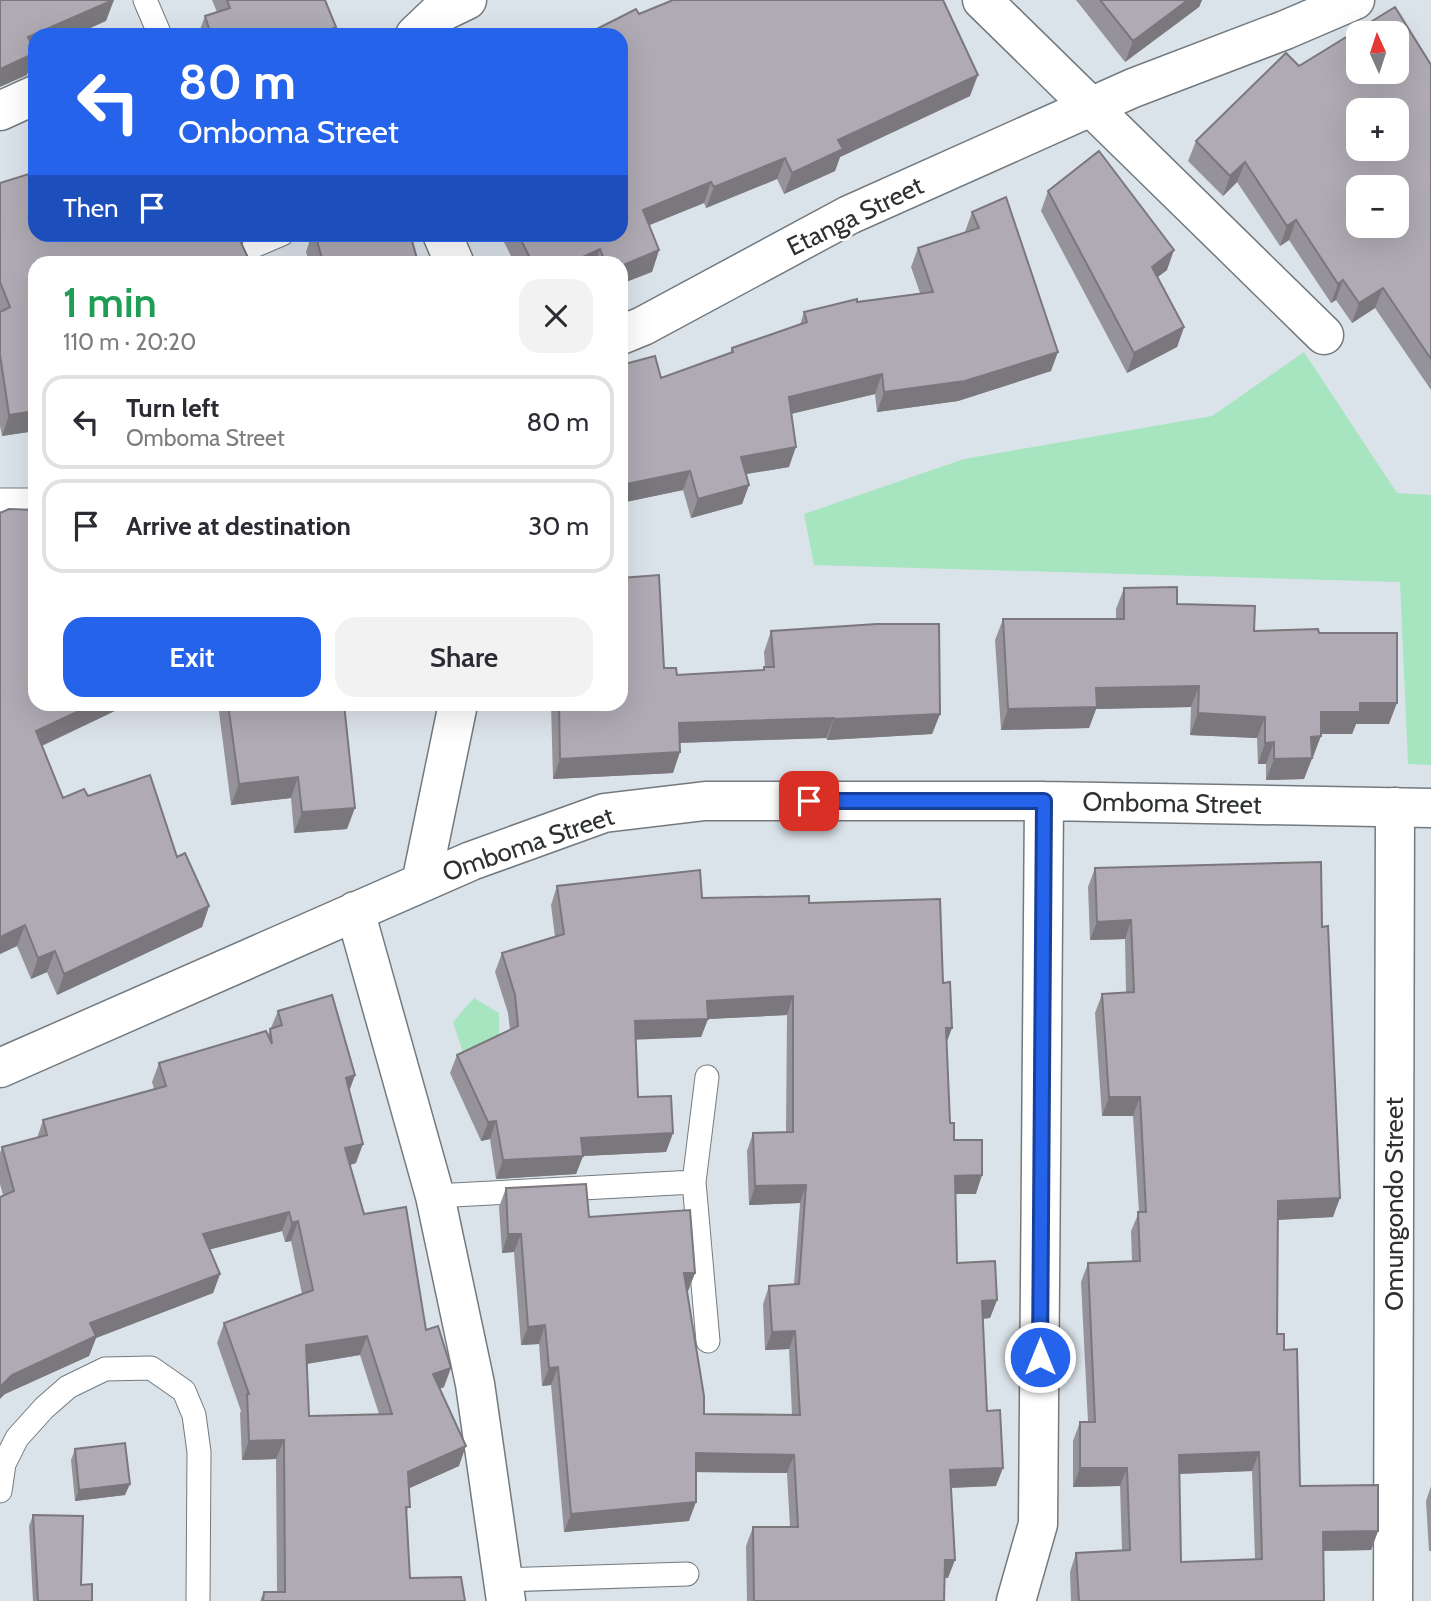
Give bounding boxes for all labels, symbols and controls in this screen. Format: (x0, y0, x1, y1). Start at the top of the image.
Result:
north arrow (1346, 21, 1409, 84)
map controls (1346, 21, 1409, 238)
text: 80 m (178, 52, 296, 111)
icon: left (63, 56, 154, 147)
button: + (1346, 98, 1409, 161)
text: Omboma Street (178, 112, 399, 151)
street label: Etanga Street (782, 169, 929, 263)
button: − (1346, 175, 1409, 238)
icon: arrive (133, 189, 171, 227)
text: Then (63, 192, 119, 224)
text: 1 min (63, 276, 157, 328)
button: close (519, 279, 593, 353)
text: 110 m · 20:20 (63, 328, 196, 356)
text: Turn left (126, 392, 219, 424)
icon: left (67, 403, 105, 441)
text: 80 m (526, 406, 589, 438)
text: Omboma Street (126, 424, 285, 452)
icon: arrive (67, 507, 105, 545)
text: Arrive at destination (126, 510, 351, 542)
text: 30 m (528, 510, 589, 542)
button: Exit (63, 617, 321, 697)
button: Share (335, 617, 593, 697)
pin (779, 771, 839, 831)
icon: arrive (790, 782, 828, 820)
street label: Omboma Street (1082, 785, 1262, 821)
street label: Omboma Street (438, 800, 618, 888)
street label: Omungondo Street (1378, 1097, 1410, 1311)
position arrow (1003, 1320, 1077, 1394)

